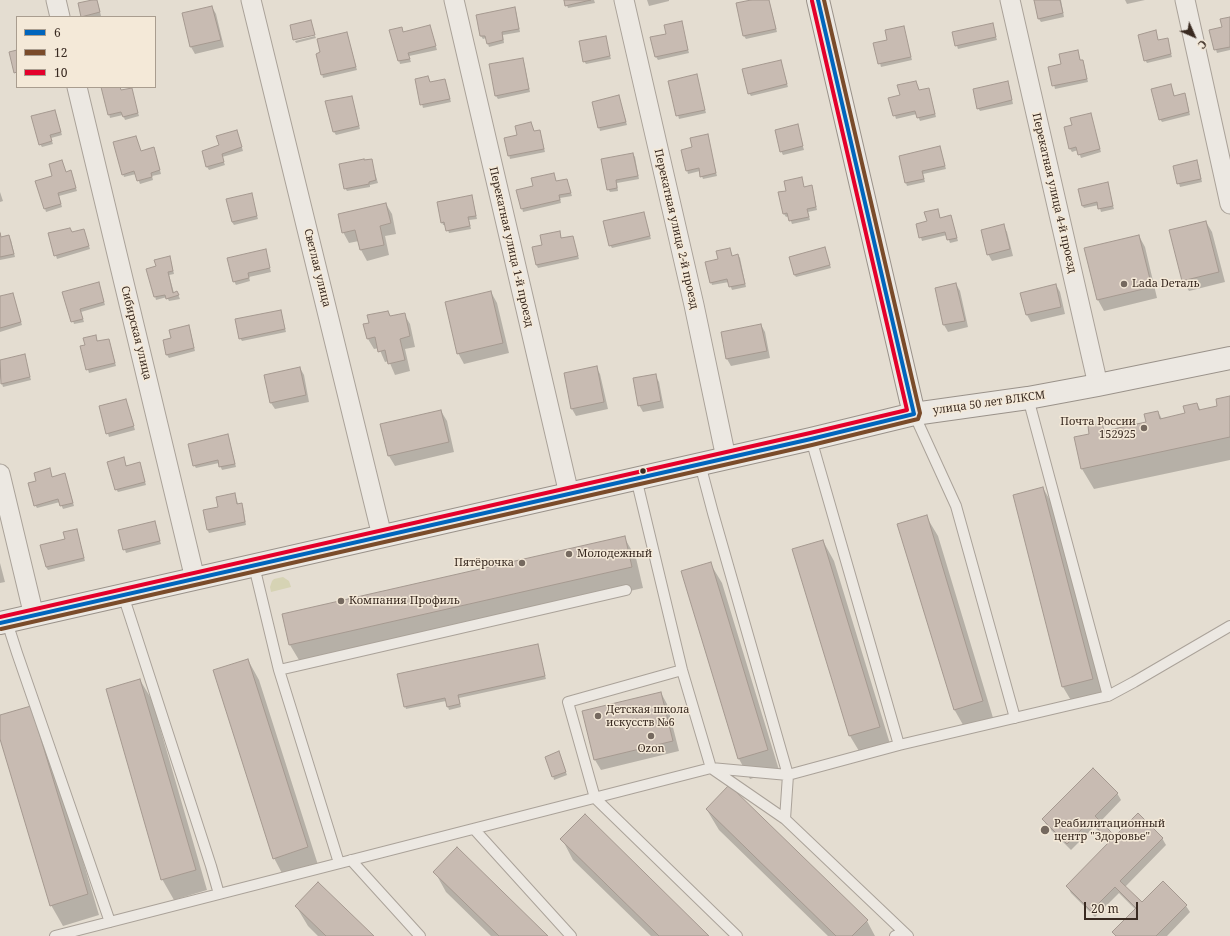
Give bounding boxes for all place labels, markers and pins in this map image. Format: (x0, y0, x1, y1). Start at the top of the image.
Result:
place label: Lada Dеталь (1132, 277, 1199, 291)
marker: Lada Dеталь (1119, 279, 1129, 289)
place label: Почта России 152925 (1060, 415, 1136, 441)
marker: Почта России 152925 (1139, 423, 1149, 433)
unlabelled marker (638, 466, 648, 476)
place label: Молодежный (577, 547, 652, 561)
marker: Молодежный (564, 549, 574, 559)
place label: Пятёрочка (454, 556, 514, 570)
marker: Пятёрочка (517, 558, 527, 568)
place label: Компания Профиль (349, 594, 460, 608)
marker: Компания Профиль (336, 596, 346, 606)
place label: Детская школа искусств №6 (606, 703, 689, 729)
marker: Детская школа искусств №6 (593, 711, 603, 721)
marker: Ozon (646, 731, 656, 741)
place label: Ozon (637, 742, 665, 756)
place label: Реабилитационный центр "Здоровье" (1054, 817, 1165, 843)
marker: Реабилитационный центр "Здоровье" (1039, 824, 1051, 836)

